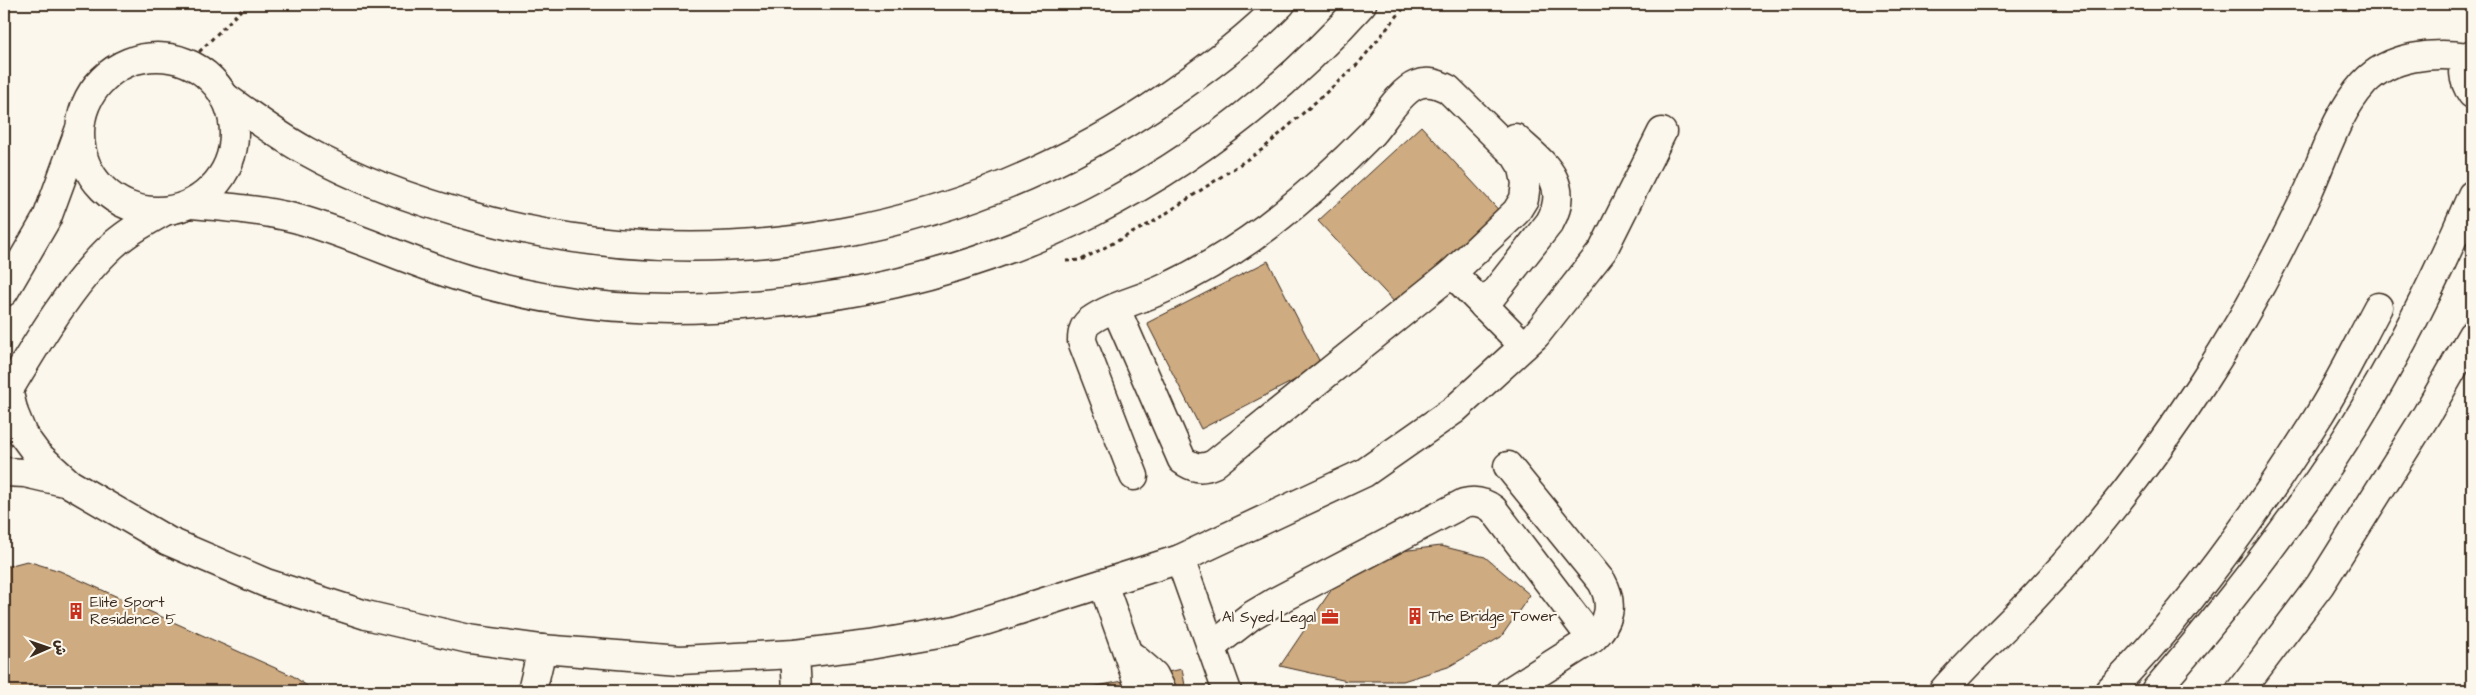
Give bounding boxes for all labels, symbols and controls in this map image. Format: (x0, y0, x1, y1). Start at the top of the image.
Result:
place label: Elite Sport Residence 5 (90, 592, 177, 630)
building icon: Elite Sport Residence 5 (66, 601, 86, 621)
building icon: The Bridge Tower (1405, 606, 1425, 626)
place label: The Bridge Tower (1429, 606, 1557, 628)
place label: Al Syed Legal (1222, 607, 1316, 629)
office icon: Al Syed Legal (1320, 607, 1340, 627)
north arrow (22, 622, 72, 672)
text: ش (50, 640, 70, 656)

